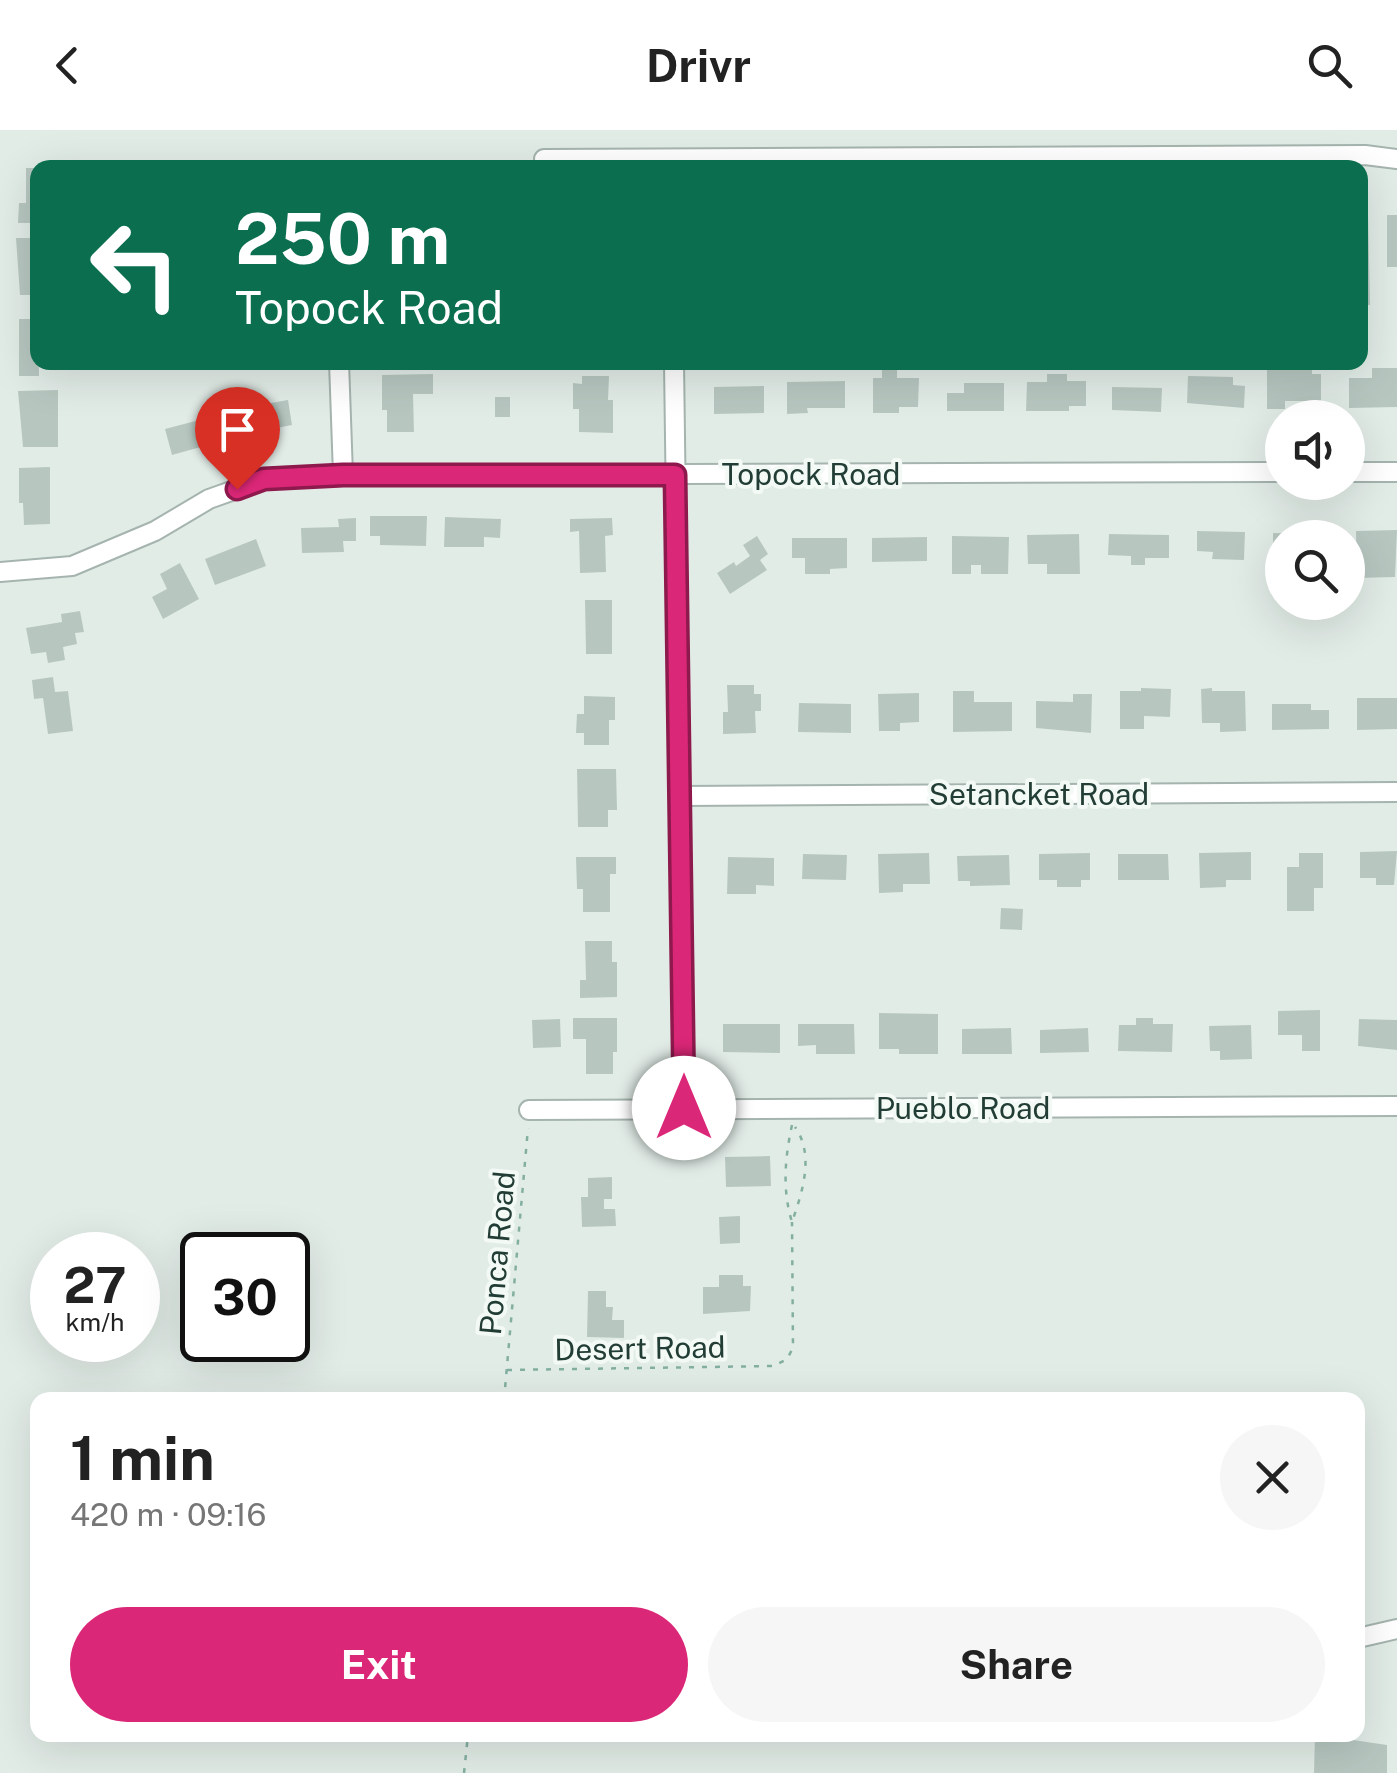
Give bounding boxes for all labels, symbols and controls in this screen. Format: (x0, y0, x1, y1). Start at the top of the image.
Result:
icon: back (40, 38, 95, 93)
icon: search (1302, 38, 1357, 93)
text: Drivr (646, 39, 751, 92)
text: 250 m (235, 197, 450, 280)
icon: left (70, 200, 200, 330)
text: Topock Road (235, 281, 503, 334)
pin (195, 387, 280, 490)
map controls (1265, 400, 1365, 620)
button: sound (1265, 400, 1365, 500)
icon: arrive (210, 402, 265, 457)
street label: Topock Road (722, 456, 900, 492)
button: search (1265, 520, 1365, 620)
street label: Setancket Road (929, 776, 1149, 812)
position arrow (632, 1056, 736, 1160)
street label: Pueblo Road (876, 1090, 1050, 1126)
street label: Ponca Road (472, 1170, 522, 1336)
speed limit sign: 30 (180, 1232, 310, 1362)
text: 27 (63, 1255, 127, 1314)
text: km/h (66, 1307, 124, 1337)
street label: Desert Road (554, 1329, 726, 1367)
text: 1 min (70, 1423, 215, 1494)
button: close (1220, 1425, 1325, 1530)
text: 420 m · 09:16 (70, 1496, 266, 1533)
button: Exit (70, 1607, 688, 1722)
button: Share (708, 1607, 1325, 1722)

